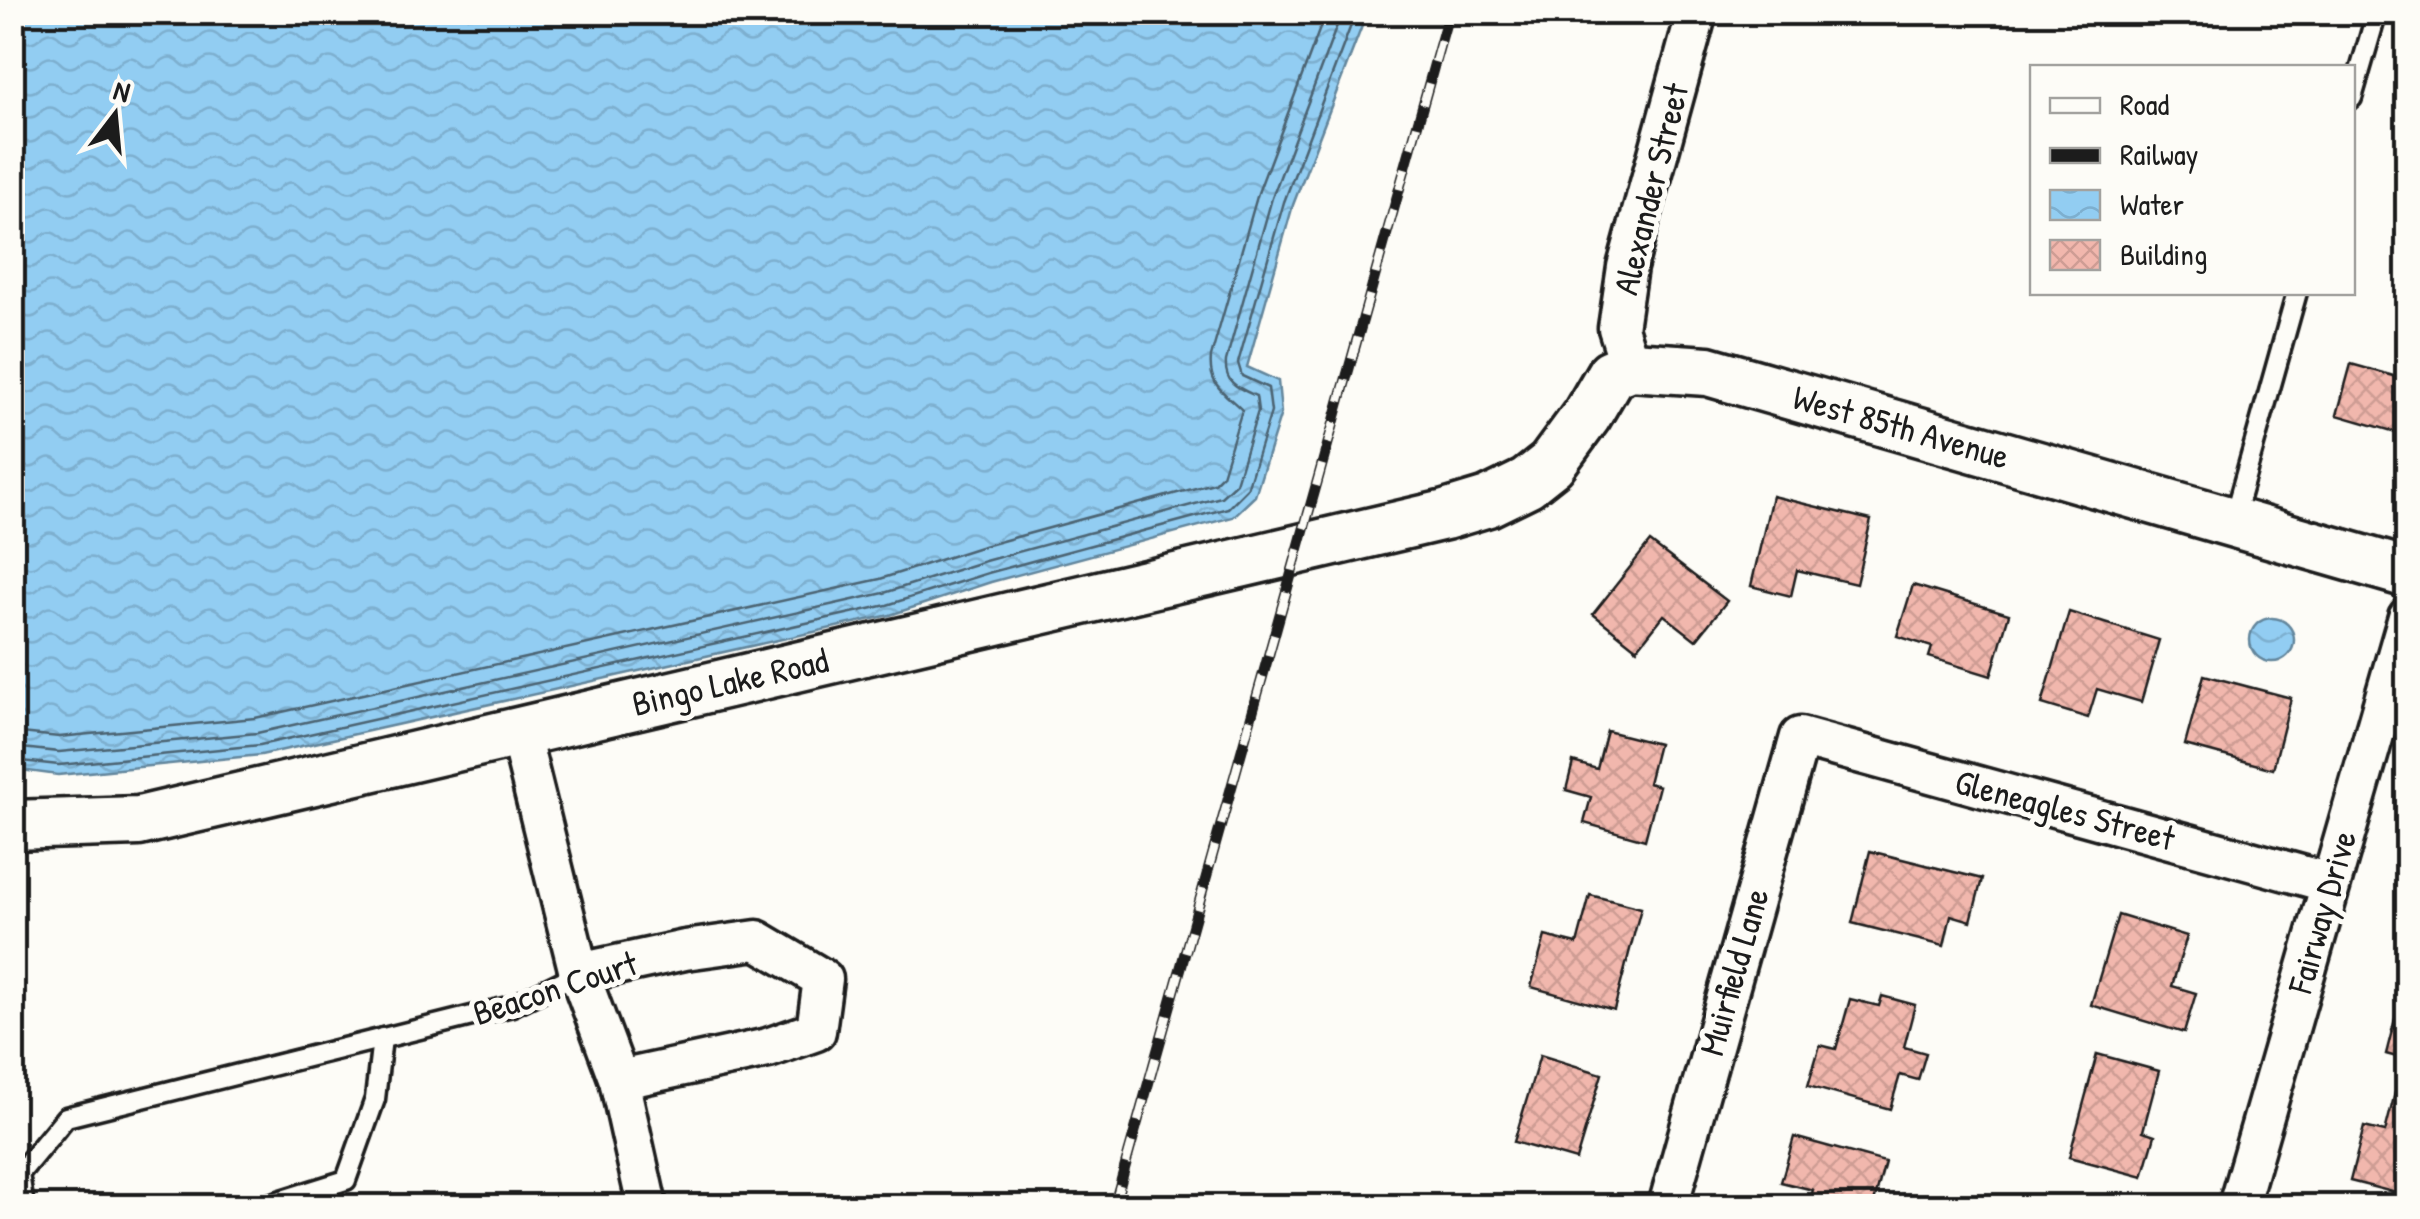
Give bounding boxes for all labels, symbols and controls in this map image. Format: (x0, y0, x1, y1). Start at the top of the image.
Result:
north arrow (65, 65, 165, 165)
legend (2030, 65, 2355, 295)
text: N (109, 71, 134, 111)
street label: Alexander Street (1602, 77, 1700, 299)
text: Road (2120, 84, 2169, 124)
text: Railway (2120, 134, 2198, 174)
text: Water (2120, 184, 2185, 224)
text: Building (2120, 234, 2207, 274)
street label: West 85th Avenue (1788, 373, 2015, 480)
street label: Bingo Lake Road (627, 636, 832, 727)
street label: Gleneagles Street (1950, 758, 2181, 862)
street label: Fairway Drive (2276, 825, 2367, 999)
street label: Muirfield Lane (1687, 883, 1780, 1061)
street label: Beacon Court (467, 939, 644, 1036)

